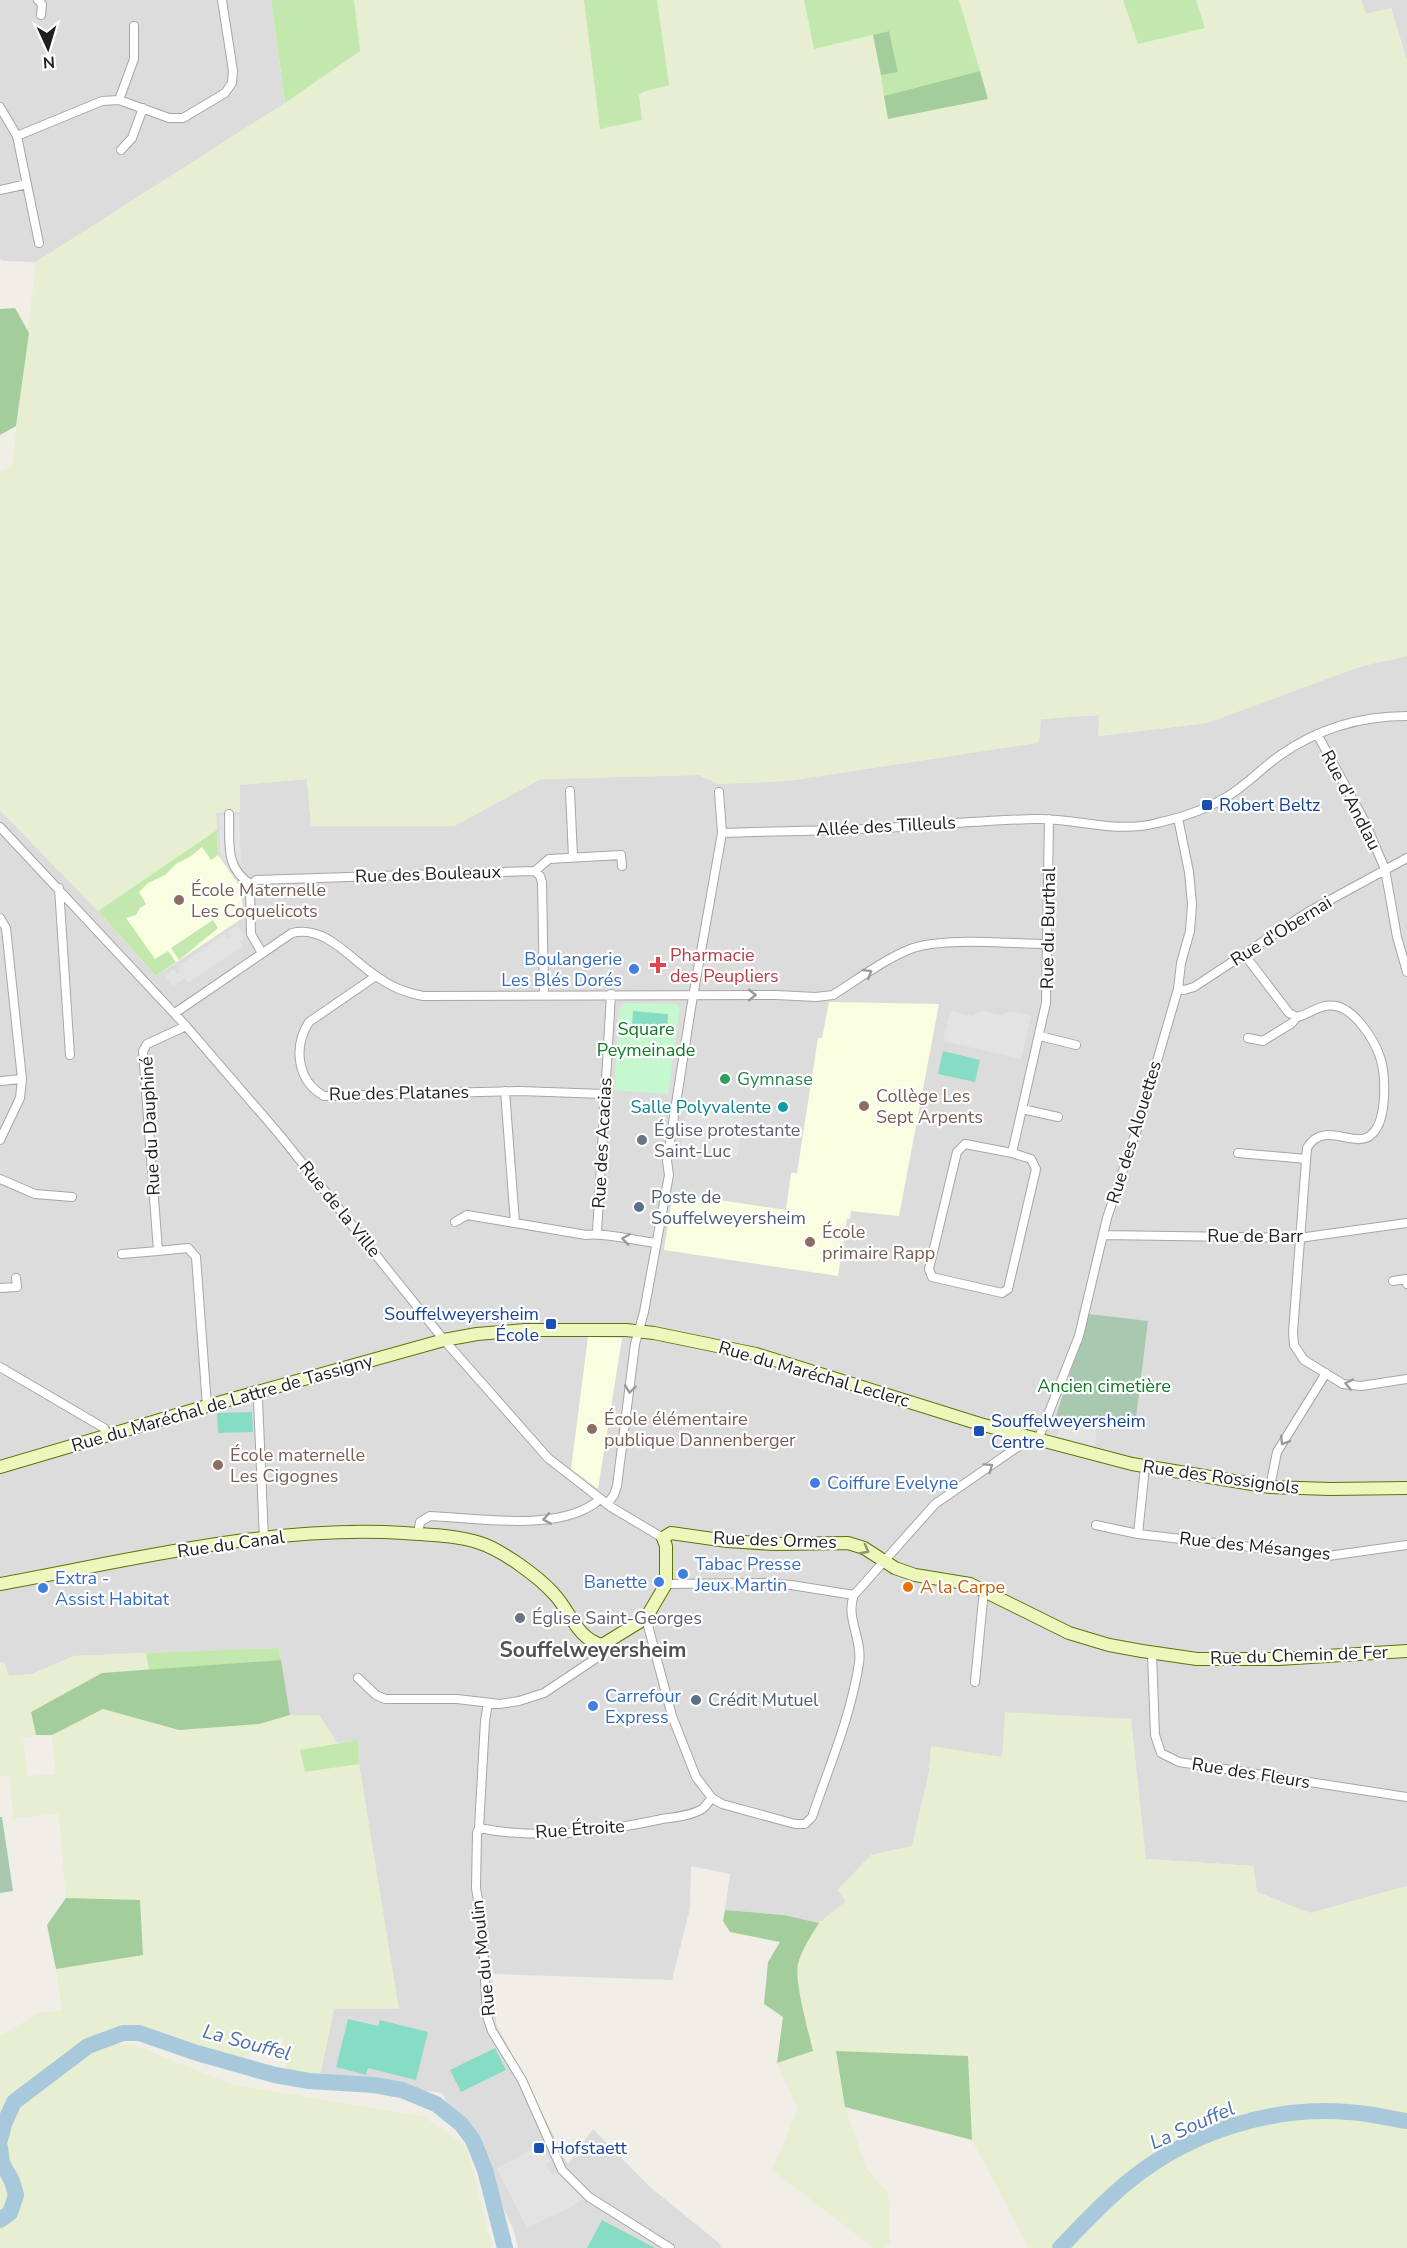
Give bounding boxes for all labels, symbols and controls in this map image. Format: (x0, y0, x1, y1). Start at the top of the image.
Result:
north arrow (18, 18, 78, 78)
text: N (42, 51, 56, 73)
street label: Rue d'Andlau (1315, 746, 1387, 854)
place label: Robert Beltz (1219, 793, 1320, 817)
marker: Robert Beltz (1200, 798, 1214, 812)
street label: Allée des Tilleuls (815, 810, 957, 842)
street label: Rue des Bouleaux (355, 859, 502, 889)
street label: Rue du Burthal (1035, 866, 1061, 989)
place label: École Maternelle Les Coquelicots (191, 878, 326, 923)
street label: Rue d'Obernai (1226, 890, 1336, 972)
marker: École Maternelle Les Coquelicots (172, 893, 186, 907)
place label: Pharmacie des Peupliers (670, 943, 779, 988)
place label: Boulangerie Les Blés Dorés (501, 947, 622, 992)
marker: Pharmacie des Peupliers (651, 958, 665, 972)
marker: Boulangerie Les Blés Dorés (627, 962, 641, 976)
one-way arrow (862, 969, 872, 981)
one-way arrow (748, 988, 757, 1001)
park label: Square Peymeinade (597, 1017, 695, 1062)
street label: Rue du Dauphiné (134, 1056, 166, 1196)
street label: Rue des Alouettes (1101, 1058, 1167, 1206)
place label: Gymnase (737, 1067, 813, 1091)
marker: Gymnase (718, 1072, 732, 1086)
street label: Rue des Acacias (587, 1077, 617, 1209)
street label: Rue des Platanes (329, 1080, 469, 1106)
place label: Collège Les Sept Arpents (876, 1084, 983, 1129)
place label: Salle Polyvalente (630, 1095, 771, 1119)
marker: Collège Les Sept Arpents (857, 1099, 871, 1113)
marker: Salle Polyvalente (776, 1100, 790, 1114)
place label: Église protestante Saint-Luc (654, 1118, 800, 1163)
marker: Église protestante Saint-Luc (635, 1133, 649, 1147)
street label: Rue de la Ville (294, 1156, 386, 1262)
place label: Poste de Souffelweyersheim (651, 1185, 806, 1230)
marker: Poste de Souffelweyersheim (632, 1200, 646, 1214)
place label: École primaire Rapp (822, 1220, 935, 1265)
street label: Rue de Barr (1207, 1224, 1303, 1248)
one-way arrow (621, 1234, 631, 1246)
marker: École primaire Rapp (803, 1235, 817, 1249)
place label: Souffelweyersheim École (384, 1302, 539, 1347)
marker: Souffelweyersheim École (544, 1317, 558, 1331)
street label: Rue du Maréchal Leclerc (716, 1335, 912, 1413)
street label: Rue du Maréchal de Lattre de Tassigny (69, 1348, 376, 1458)
park label: Ancien cimetière (1037, 1374, 1171, 1398)
one-way arrow (1345, 1378, 1355, 1391)
one-way arrow (624, 1384, 636, 1393)
place label: École élémentaire publique Dannenberger (604, 1407, 796, 1452)
place label: Souffelweyersheim Centre (991, 1409, 1146, 1454)
marker: École élémentaire publique Dannenberger (585, 1422, 599, 1436)
marker: Souffelweyersheim Centre (972, 1424, 986, 1438)
one-way arrow (1280, 1434, 1291, 1445)
place label: École maternelle Les Cigognes (230, 1443, 365, 1488)
street label: Rue des Rossignols (1141, 1454, 1301, 1500)
marker: École maternelle Les Cigognes (211, 1458, 225, 1472)
one-way arrow (982, 1463, 993, 1474)
place label: Coiffure Evelyne (827, 1471, 958, 1495)
marker: Coiffure Evelyne (808, 1476, 822, 1490)
one-way arrow (542, 1512, 552, 1525)
street label: Rue du Canal (176, 1525, 287, 1563)
street label: Rue des Ormes (713, 1526, 837, 1554)
street label: Rue des Mésanges (1178, 1526, 1332, 1566)
one-way arrow (859, 1543, 869, 1554)
place label: Tabac Presse Jeux Martin (694, 1552, 801, 1597)
place label: Extra - Assist Habitat (55, 1566, 170, 1611)
marker: Tabac Presse Jeux Martin (676, 1567, 690, 1581)
place label: Banette (584, 1570, 647, 1594)
marker: Banette (652, 1575, 666, 1589)
place label: A la Carpe (920, 1575, 1005, 1599)
marker: A la Carpe (901, 1580, 915, 1594)
marker: Extra - Assist Habitat (36, 1581, 50, 1595)
place label: Église Saint-Georges (532, 1606, 702, 1630)
marker: Église Saint-Georges (513, 1611, 527, 1625)
district label: Souffelweyersheim (500, 1636, 686, 1664)
street label: Rue du Chemin de Fer (1210, 1640, 1389, 1670)
place label: Carrefour Express (605, 1684, 682, 1729)
place label: Crédit Mutuel (708, 1688, 819, 1712)
marker: Crédit Mutuel (689, 1693, 703, 1707)
marker: Carrefour Express (586, 1699, 600, 1713)
street label: Rue des Fleurs (1190, 1752, 1312, 1794)
street label: Rue Étroite (535, 1814, 625, 1844)
street label: Rue du Moulin (465, 1899, 501, 2017)
water label: La Souffel (200, 2018, 294, 2067)
water label: La Souffel (1145, 2095, 1239, 2156)
place label: Hofstaett (551, 2136, 628, 2160)
marker: Hofstaett (532, 2141, 546, 2155)

